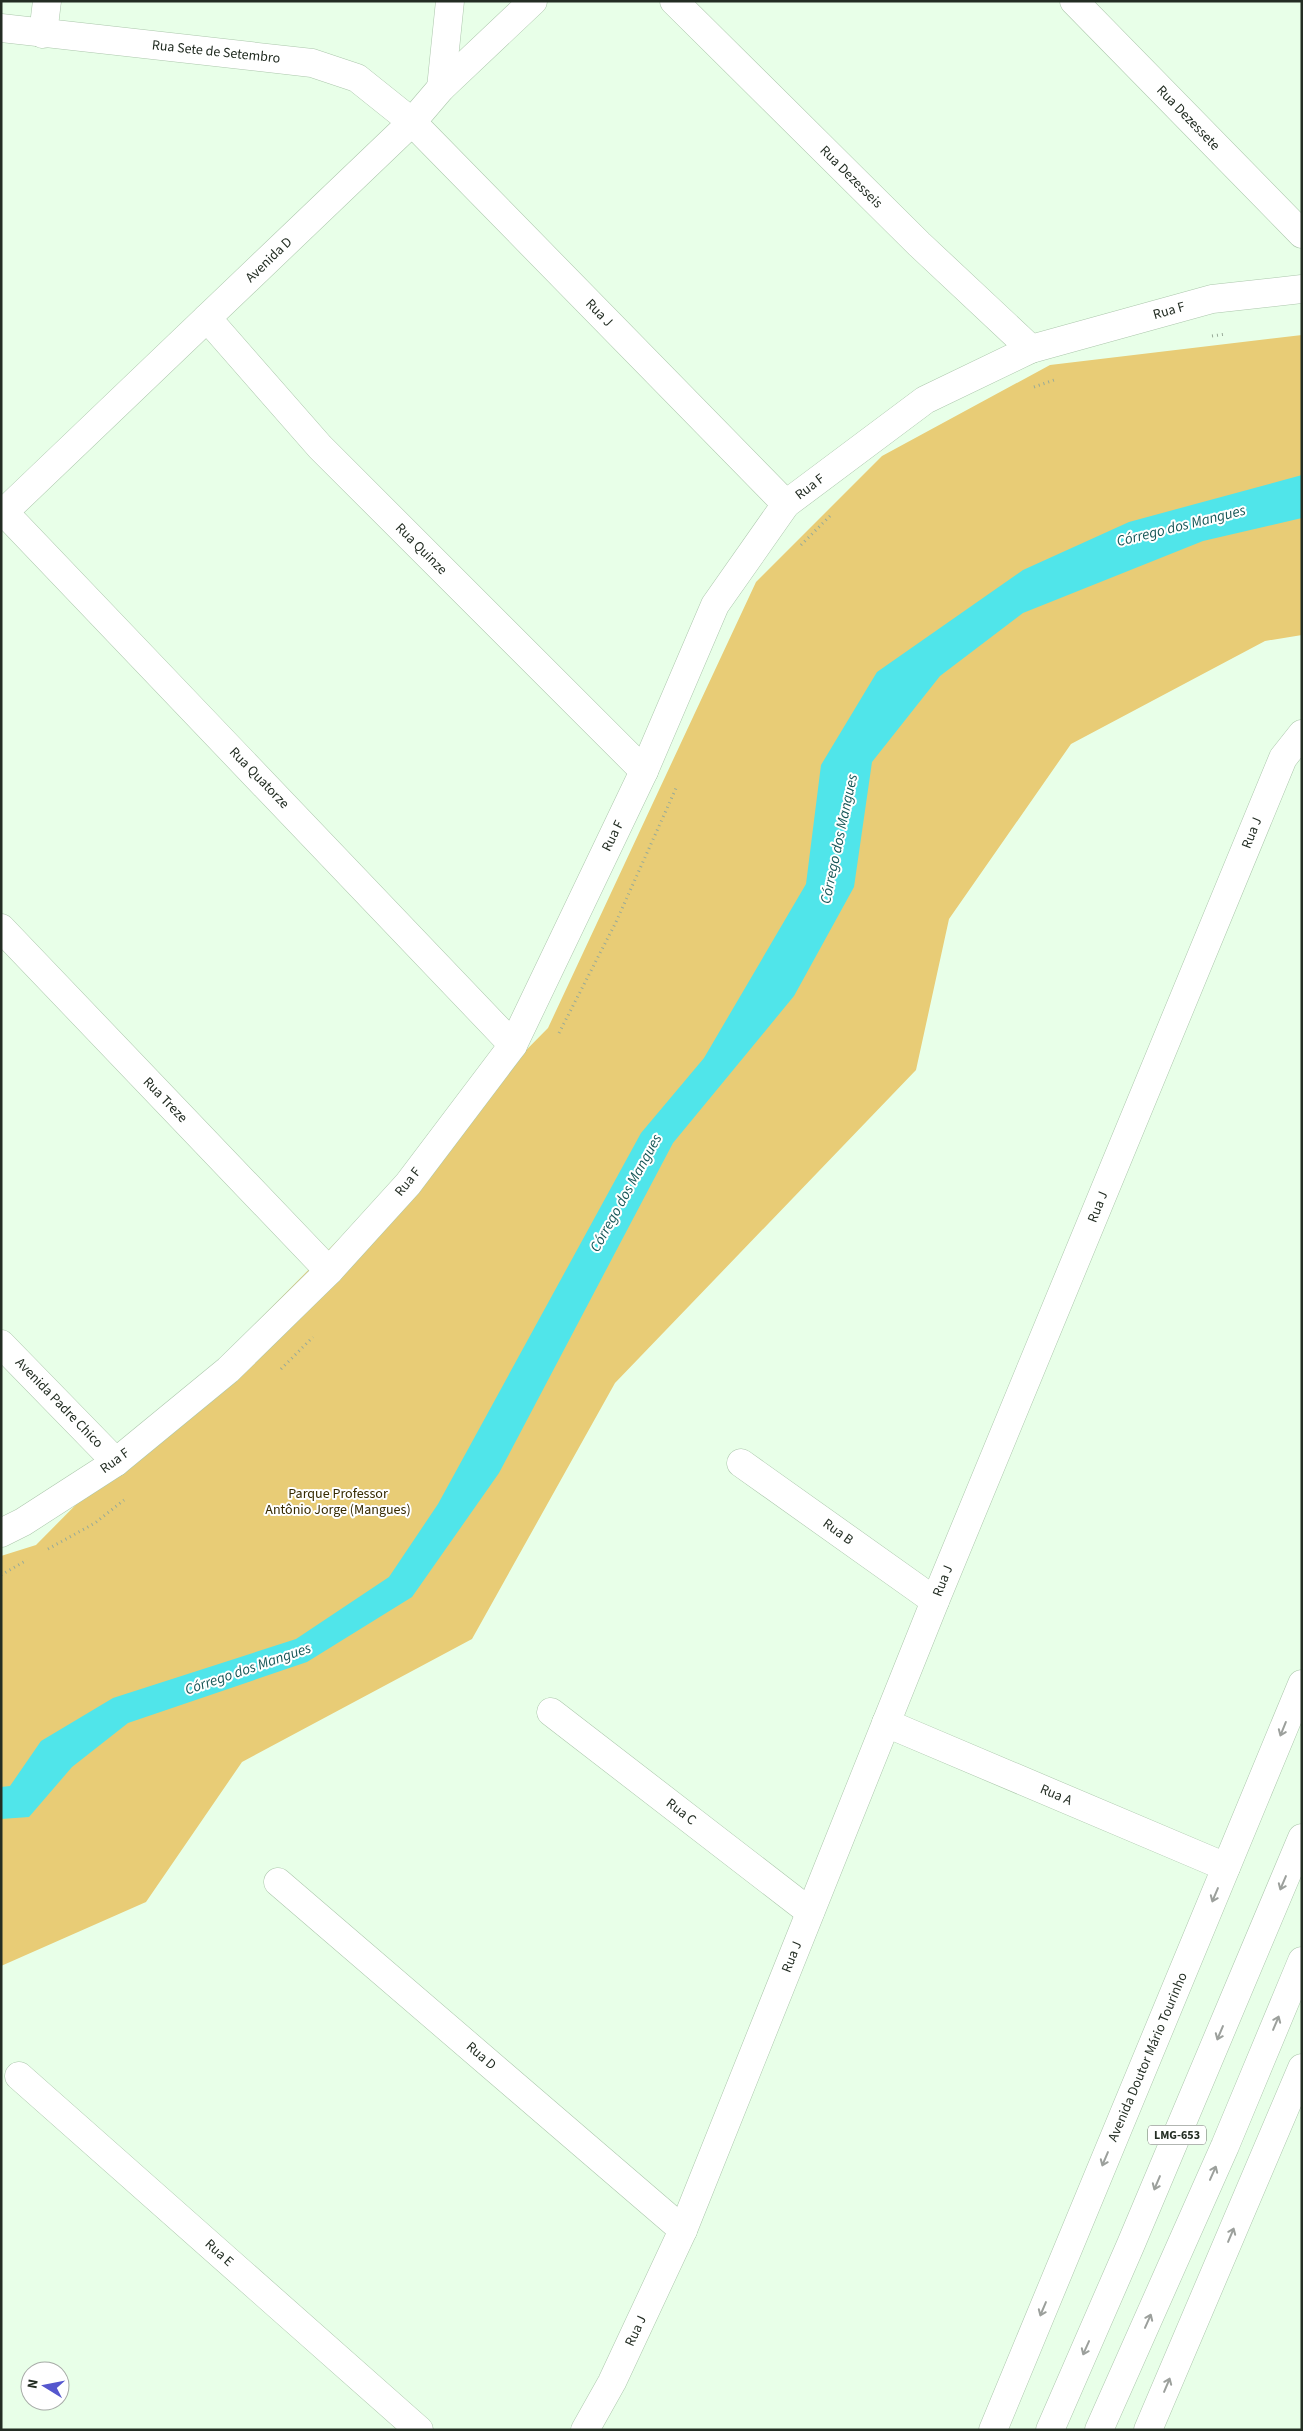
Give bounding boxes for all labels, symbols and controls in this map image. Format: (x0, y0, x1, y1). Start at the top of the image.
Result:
street label: Rua Sete de Setembro (151, 35, 281, 69)
street label: Rua Dezessete (1152, 81, 1224, 155)
street label: Rua Dezesseis (815, 141, 887, 213)
street label: Avenida D (241, 233, 297, 287)
street label: Rua J (581, 294, 617, 332)
street label: Rua F (1151, 297, 1187, 325)
street label: Rua F (791, 469, 829, 505)
water label: Córrego dos Mangues (1114, 500, 1248, 552)
street label: Rua Quinze (391, 519, 452, 580)
street label: Rua Quatorze (224, 743, 294, 813)
water label: Córrego dos Mangues (815, 772, 863, 906)
street label: Rua J (1237, 814, 1267, 852)
street label: Rua F (597, 817, 629, 855)
street label: Rua Treze (138, 1073, 192, 1127)
water label: Córrego dos Mangues (585, 1130, 667, 1256)
street label: Rua F (390, 1163, 426, 1201)
street label: Rua J (1083, 1188, 1113, 1226)
street label: Avenida Padre Chico (10, 1353, 108, 1453)
street label: Rua F (96, 1443, 134, 1479)
park label: Parque Professor Antônio Jorge (Mangues) (265, 1484, 411, 1520)
street label: Rua B (819, 1514, 857, 1550)
street label: Rua J (928, 1562, 958, 1600)
water label: Córrego dos Mangues (182, 1638, 314, 1700)
one-way arrow (1278, 1721, 1288, 1736)
street label: Rua A (1037, 1779, 1075, 1811)
street label: Rua C (662, 1794, 700, 1830)
one-way arrow (1277, 1875, 1287, 1890)
one-way arrow (1209, 1887, 1219, 1902)
street label: Rua J (777, 1938, 807, 1976)
street label: Avenida Doutor Mário Tourinho (1103, 1969, 1193, 2145)
one-way arrow (1272, 2016, 1282, 2031)
one-way arrow (1214, 2025, 1224, 2040)
street label: Rua D (462, 2037, 500, 2075)
road number: LMG-653 (1148, 2126, 1206, 2144)
one-way arrow (1100, 2151, 1109, 2166)
one-way arrow (1209, 2166, 1219, 2181)
one-way arrow (1151, 2175, 1161, 2190)
one-way arrow (1226, 2228, 1236, 2243)
street label: Rua E (200, 2235, 238, 2271)
one-way arrow (1038, 2301, 1048, 2316)
street label: Rua J (620, 2312, 652, 2350)
one-way arrow (1143, 2314, 1153, 2329)
one-way arrow (1080, 2340, 1090, 2355)
north arrow (20, 2361, 70, 2411)
text: N (23, 2378, 44, 2390)
one-way arrow (1162, 2378, 1172, 2393)

